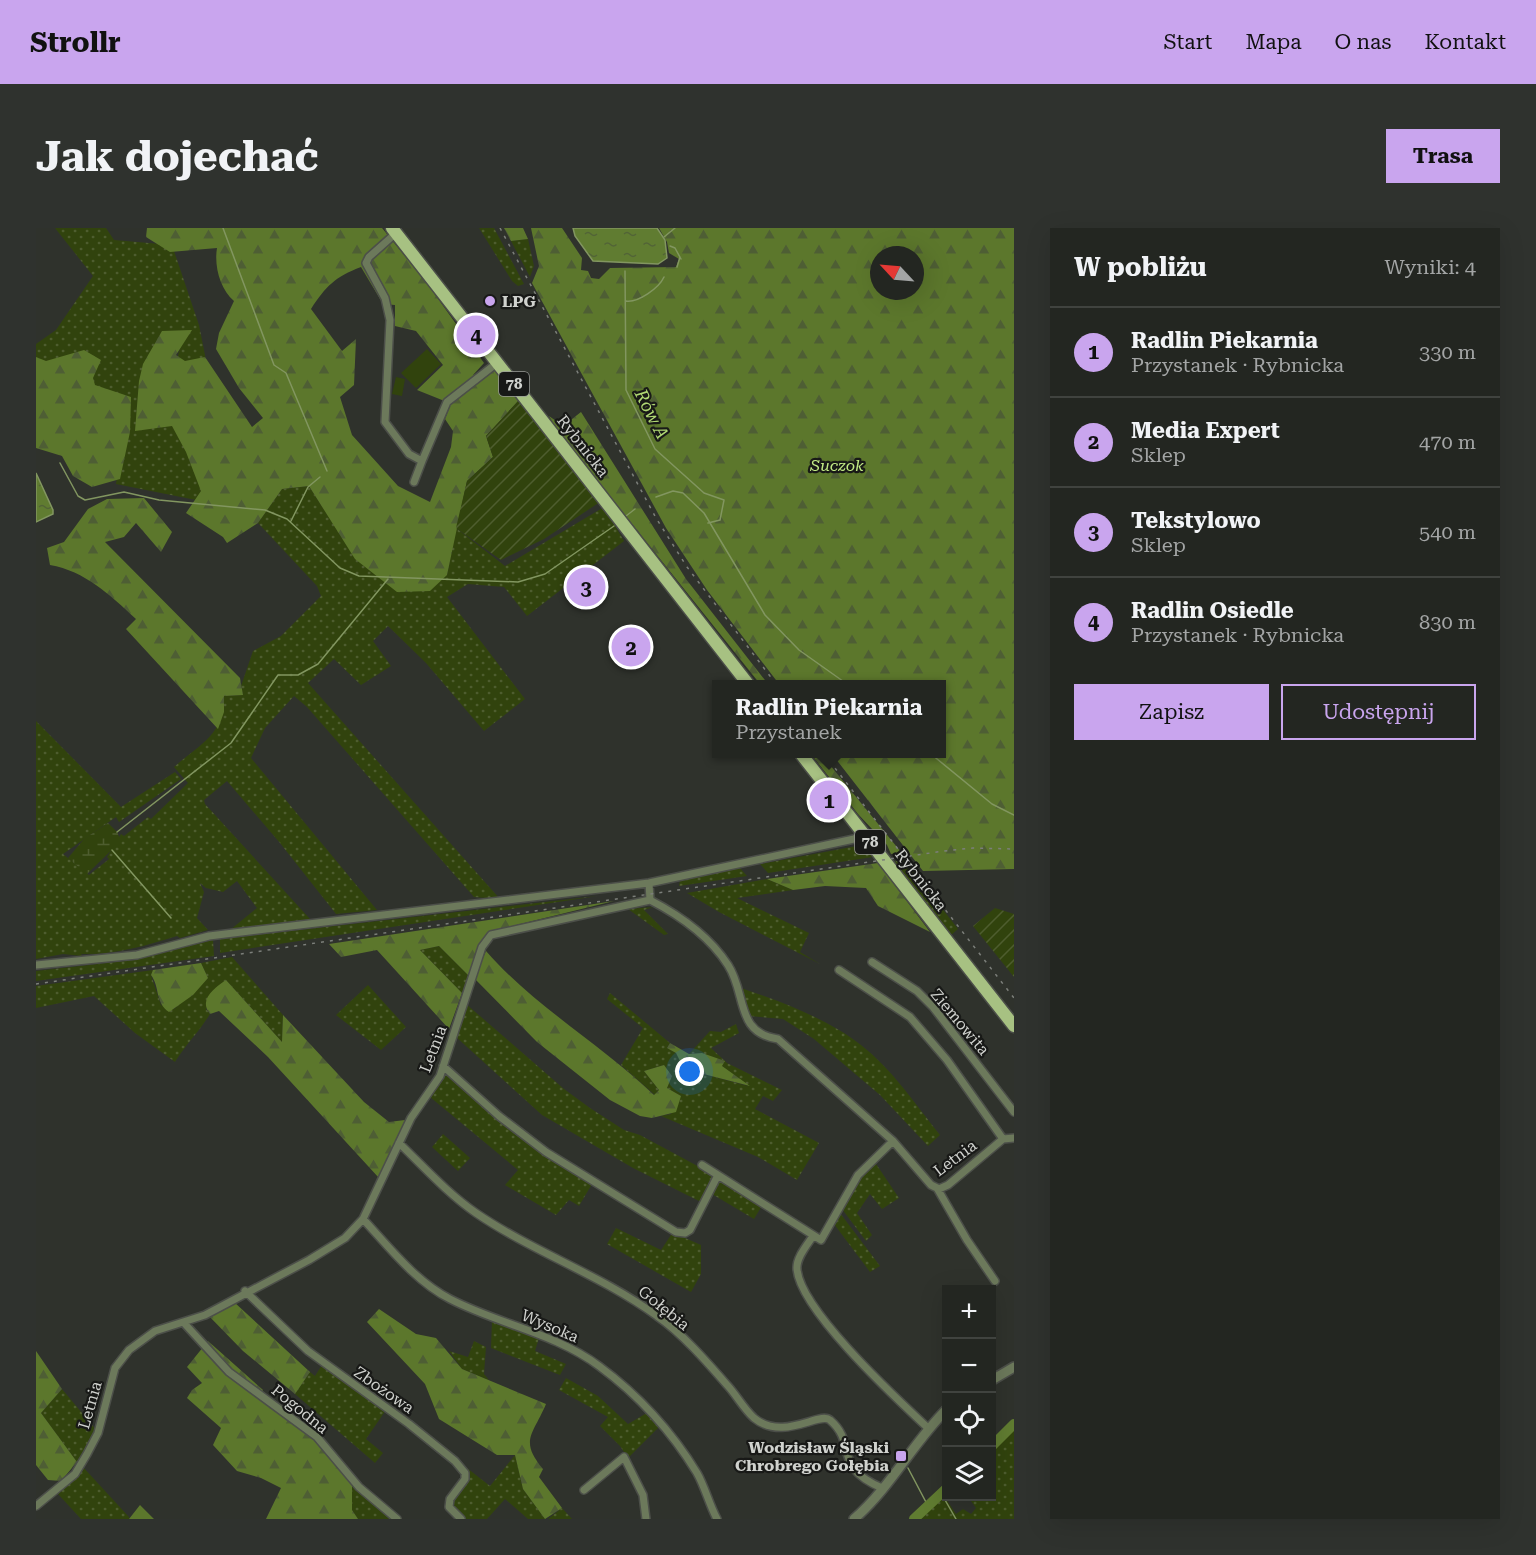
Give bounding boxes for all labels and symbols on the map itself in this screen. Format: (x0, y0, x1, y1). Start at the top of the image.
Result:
north arrow (870, 246, 924, 300)
place label: LPG (502, 292, 537, 311)
marker: LPG (483, 294, 497, 308)
pin: 4 (456, 312, 496, 358)
road number: 78 (499, 372, 529, 396)
water label: Rów A (630, 385, 673, 442)
street label: Rybnicka (553, 411, 613, 481)
park label: Suczok (809, 456, 864, 475)
pin: 3 (566, 564, 606, 610)
pin: 2 (612, 624, 650, 670)
pin: 1 (810, 778, 848, 822)
road number: 78 (855, 830, 885, 854)
street label: Rybnicka (891, 845, 951, 915)
street label: Ziemowita (927, 985, 993, 1059)
street label: Letnia (415, 1023, 451, 1075)
your location (675, 1057, 704, 1086)
street label: Letnia (930, 1136, 980, 1180)
street label: Gołębia (635, 1282, 694, 1335)
street label: Wysoka (518, 1305, 582, 1347)
street label: Zbożowa (350, 1362, 418, 1418)
street label: Letnia (74, 1379, 106, 1431)
street label: Pogodna (268, 1380, 332, 1438)
place label: Wodzisław Śląski Chrobrego Gołębia (735, 1438, 890, 1475)
marker: Wodzisław Śląski Chrobrego Gołębia (894, 1449, 908, 1463)

